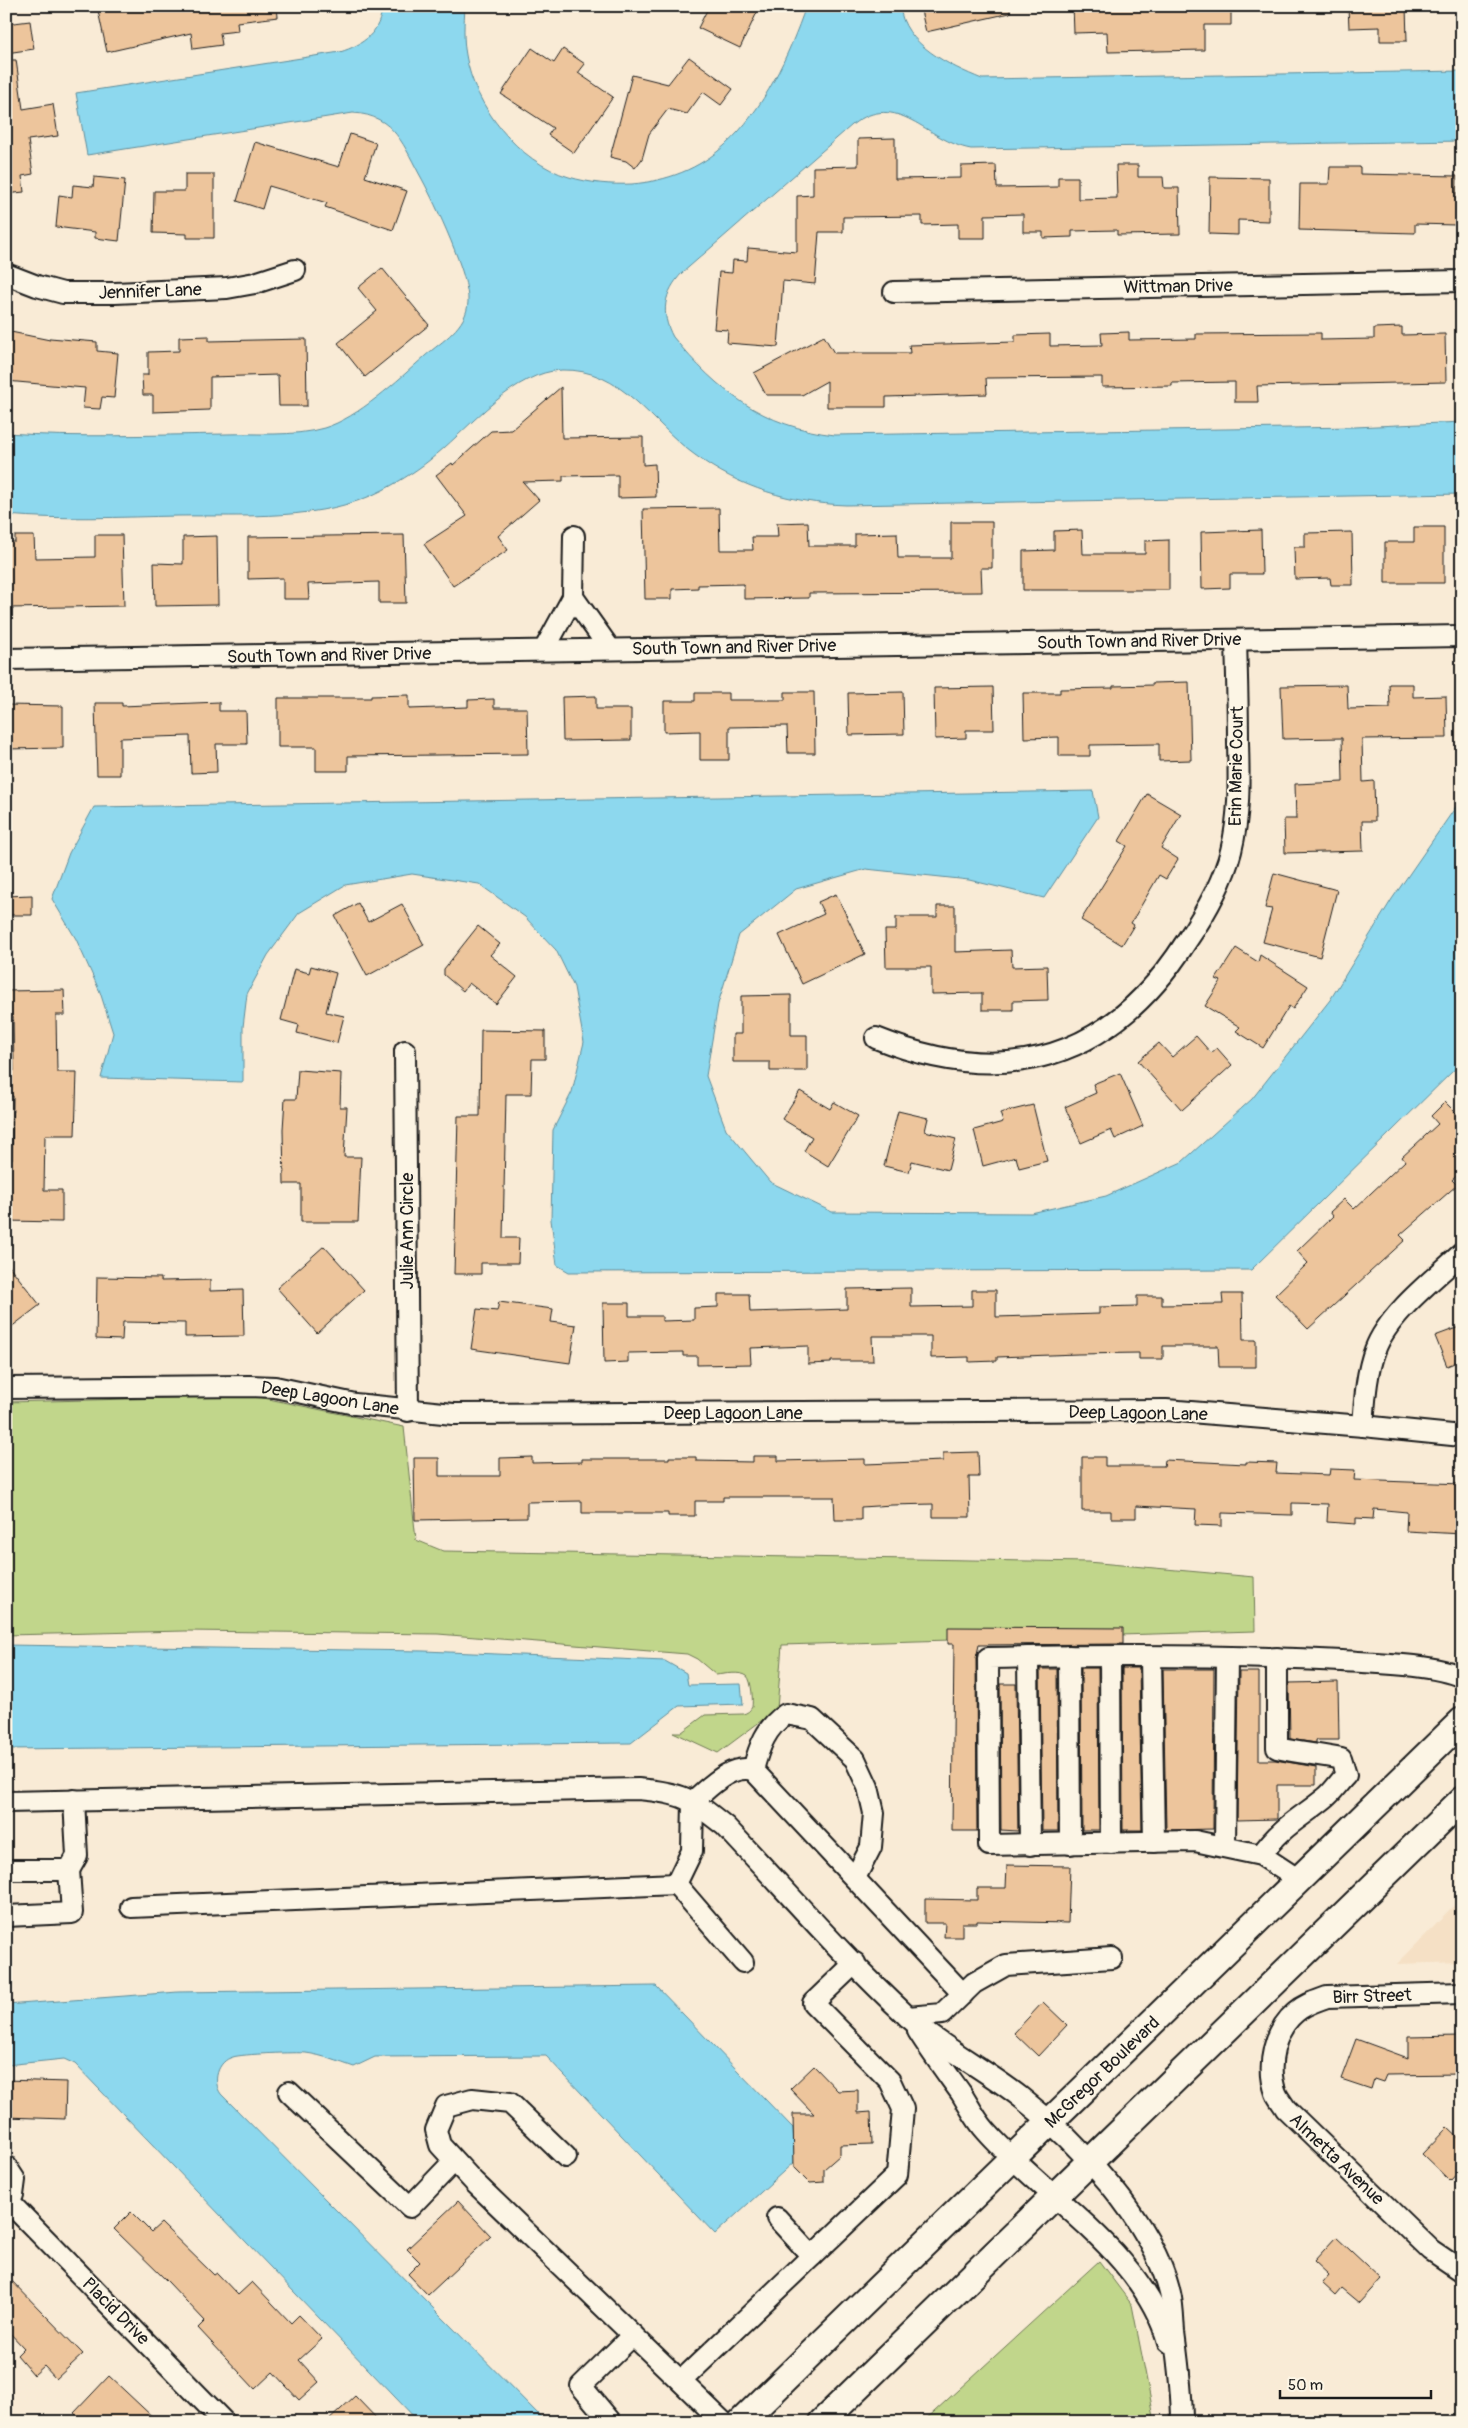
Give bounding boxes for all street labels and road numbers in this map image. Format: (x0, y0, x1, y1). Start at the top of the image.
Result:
street label: Wittman Drive (1123, 274, 1233, 299)
street label: Jennifer Lane (98, 278, 202, 305)
street label: South Town and River Drive (1037, 628, 1242, 655)
street label: South Town and River Drive (632, 634, 837, 661)
street label: South Town and River Drive (227, 642, 432, 669)
street label: Erin Marie Court (1224, 705, 1249, 826)
street label: Julie Ann Circle (396, 1172, 419, 1289)
street label: Deep Lagoon Lane (259, 1376, 401, 1421)
street label: Deep Lagoon Lane (1068, 1401, 1208, 1426)
street label: Deep Lagoon Lane (663, 1402, 803, 1425)
street label: Birr Street (1332, 1984, 1413, 2009)
street label: McGregor Boulevard (1040, 2011, 1165, 2133)
street label: Almetta Avenue (1284, 2108, 1389, 2210)
street label: Placid Drive (77, 2273, 154, 2350)

